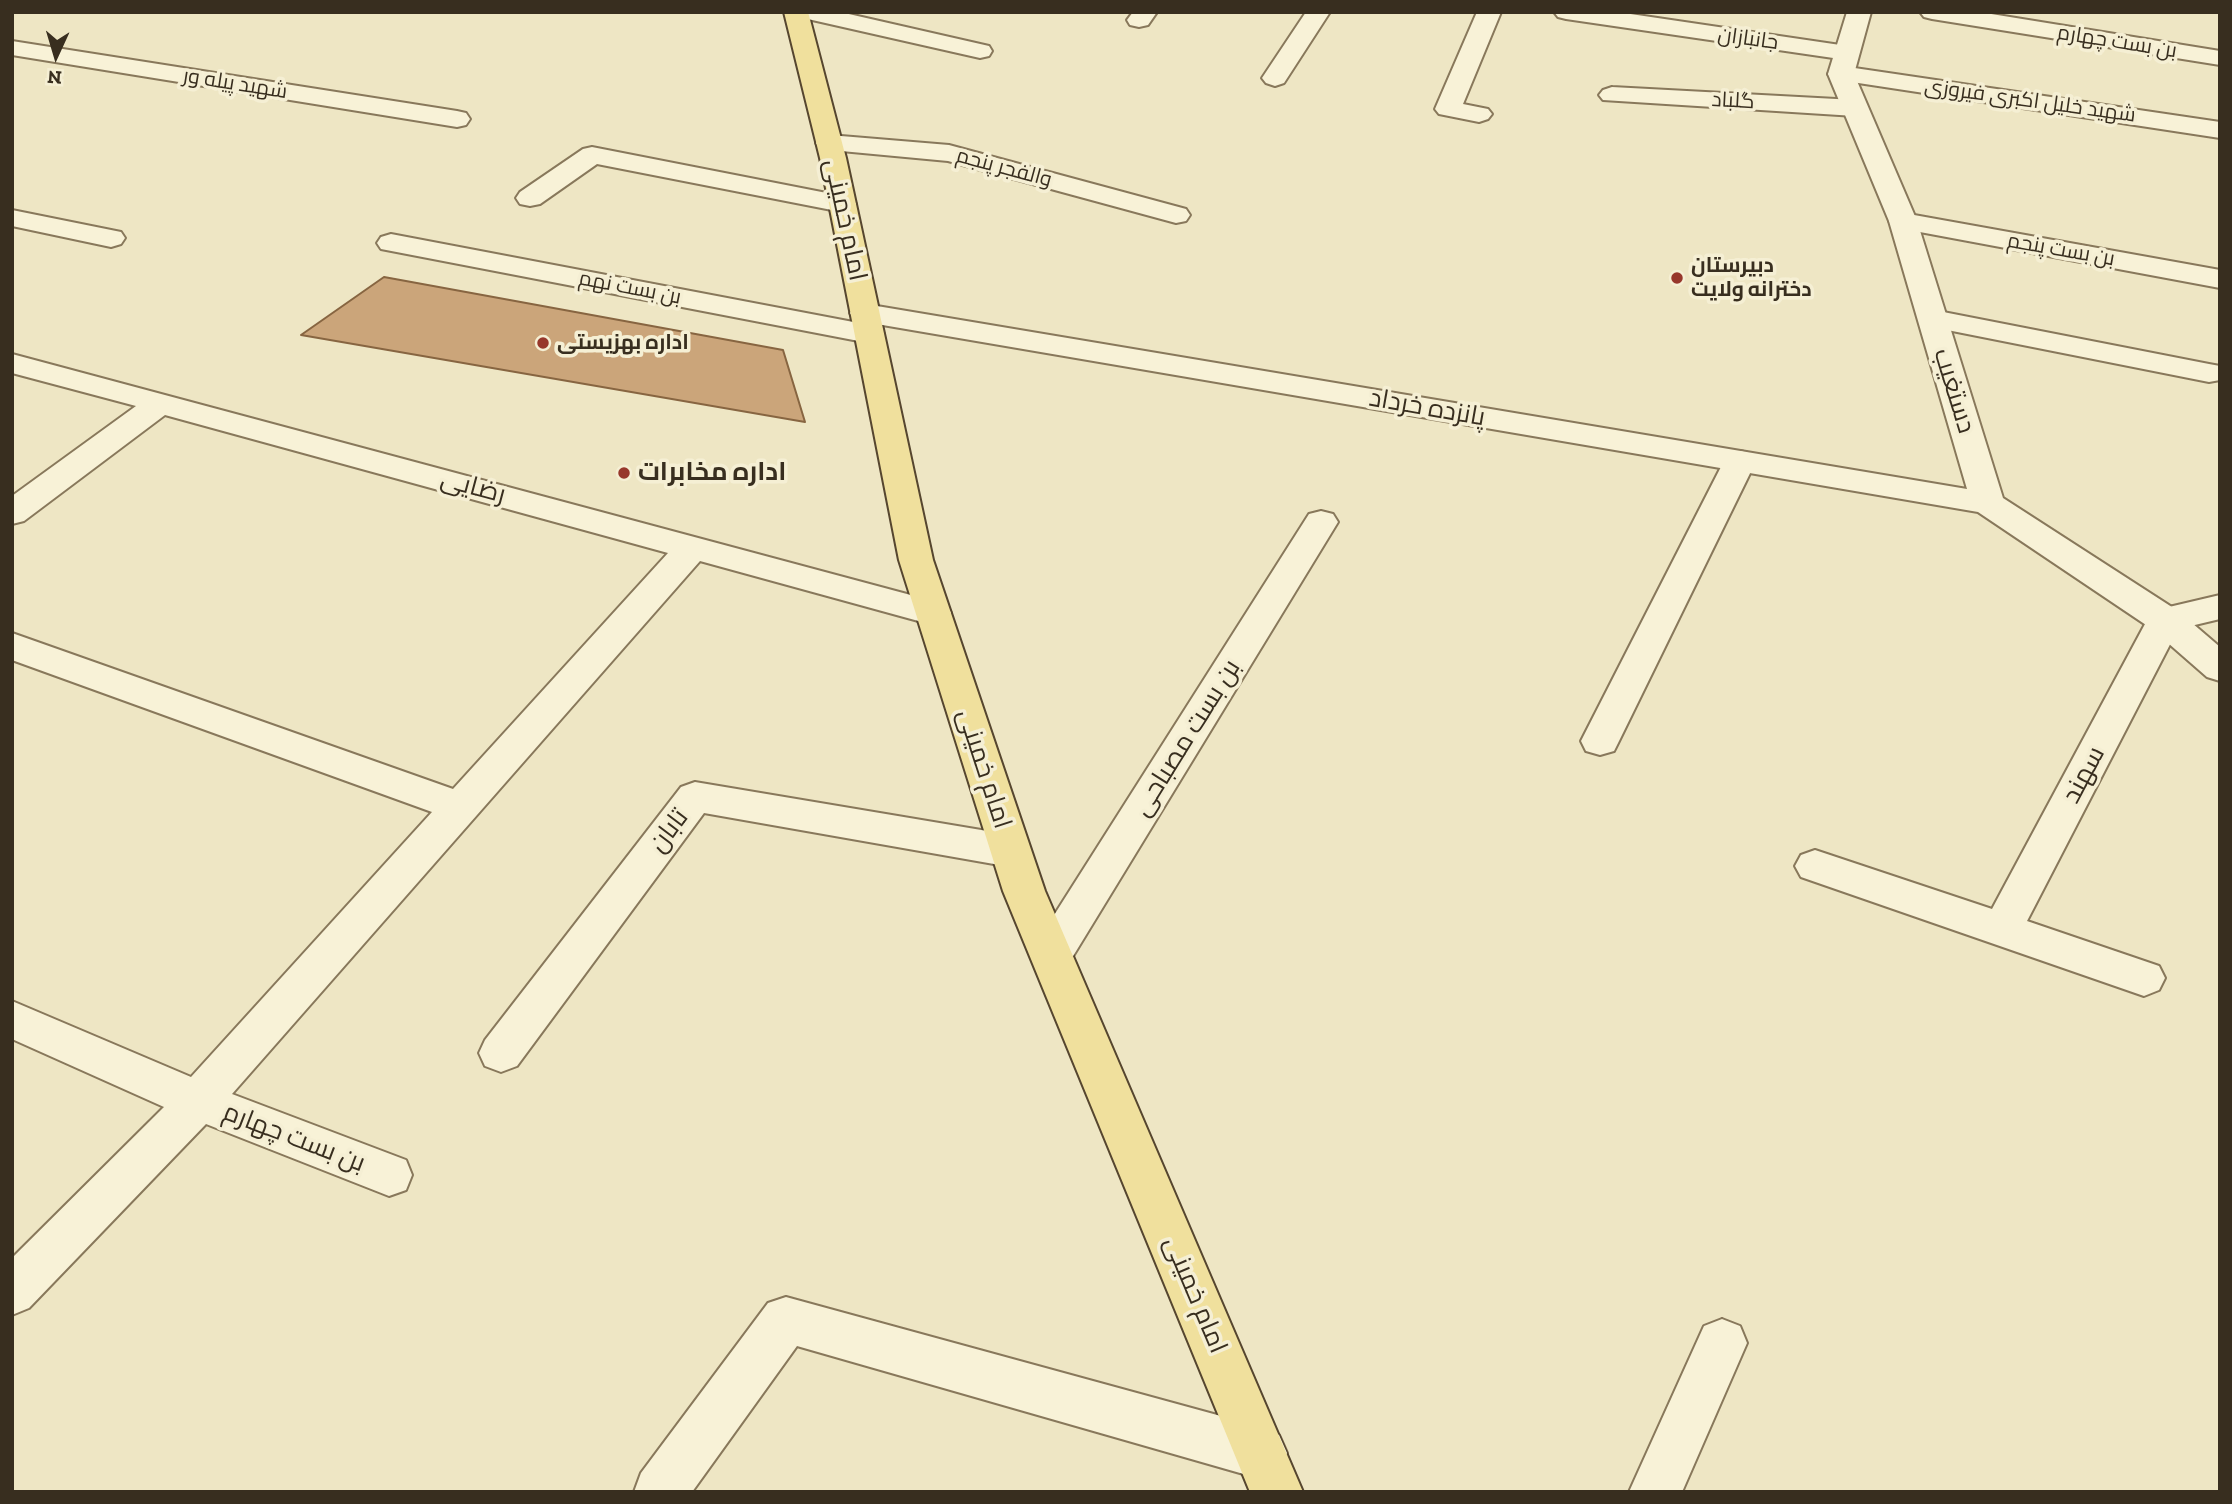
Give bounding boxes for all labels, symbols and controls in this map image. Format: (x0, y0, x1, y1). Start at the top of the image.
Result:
street label: بن بست چهارم (2055, 20, 2179, 64)
north arrow (21, 21, 91, 91)
street label: جانبازان (1716, 22, 1780, 56)
street label: شهید پیله ور (181, 63, 289, 105)
text: N (46, 65, 63, 89)
street label: شهید خلیل اکبری فیروزی (1923, 74, 2137, 128)
street label: گلباد (1711, 87, 1755, 115)
street label: والفجر پنجم (953, 143, 1055, 193)
street label: امام خمینی (817, 156, 873, 284)
street label: بن بست پنجم (2005, 228, 2117, 272)
place label: دبیرستان دخترانه ولایت (1691, 253, 1812, 303)
street label: بن بست نهم (577, 266, 683, 310)
marker: دبیرستان دخترانه ولایت (1669, 270, 1685, 286)
place label: اداره بهزیستی (557, 330, 689, 356)
marker: اداره بهزیستی (535, 335, 551, 351)
street label: دستغیب (1926, 345, 1982, 437)
street label: پانزده خرداد (1367, 382, 1487, 434)
place label: اداره مخابرات (638, 457, 786, 489)
street label: رضایی (437, 463, 509, 511)
marker: اداره مخابرات (616, 465, 632, 481)
street label: بن بست مصباحی (1126, 654, 1248, 822)
street label: امام خمینی (950, 705, 1018, 833)
street label: سهند (2056, 741, 2112, 809)
street label: تابان (643, 803, 695, 859)
street label: بن بست چهارم (218, 1097, 370, 1179)
street label: امام خمینی (1156, 1232, 1234, 1358)

